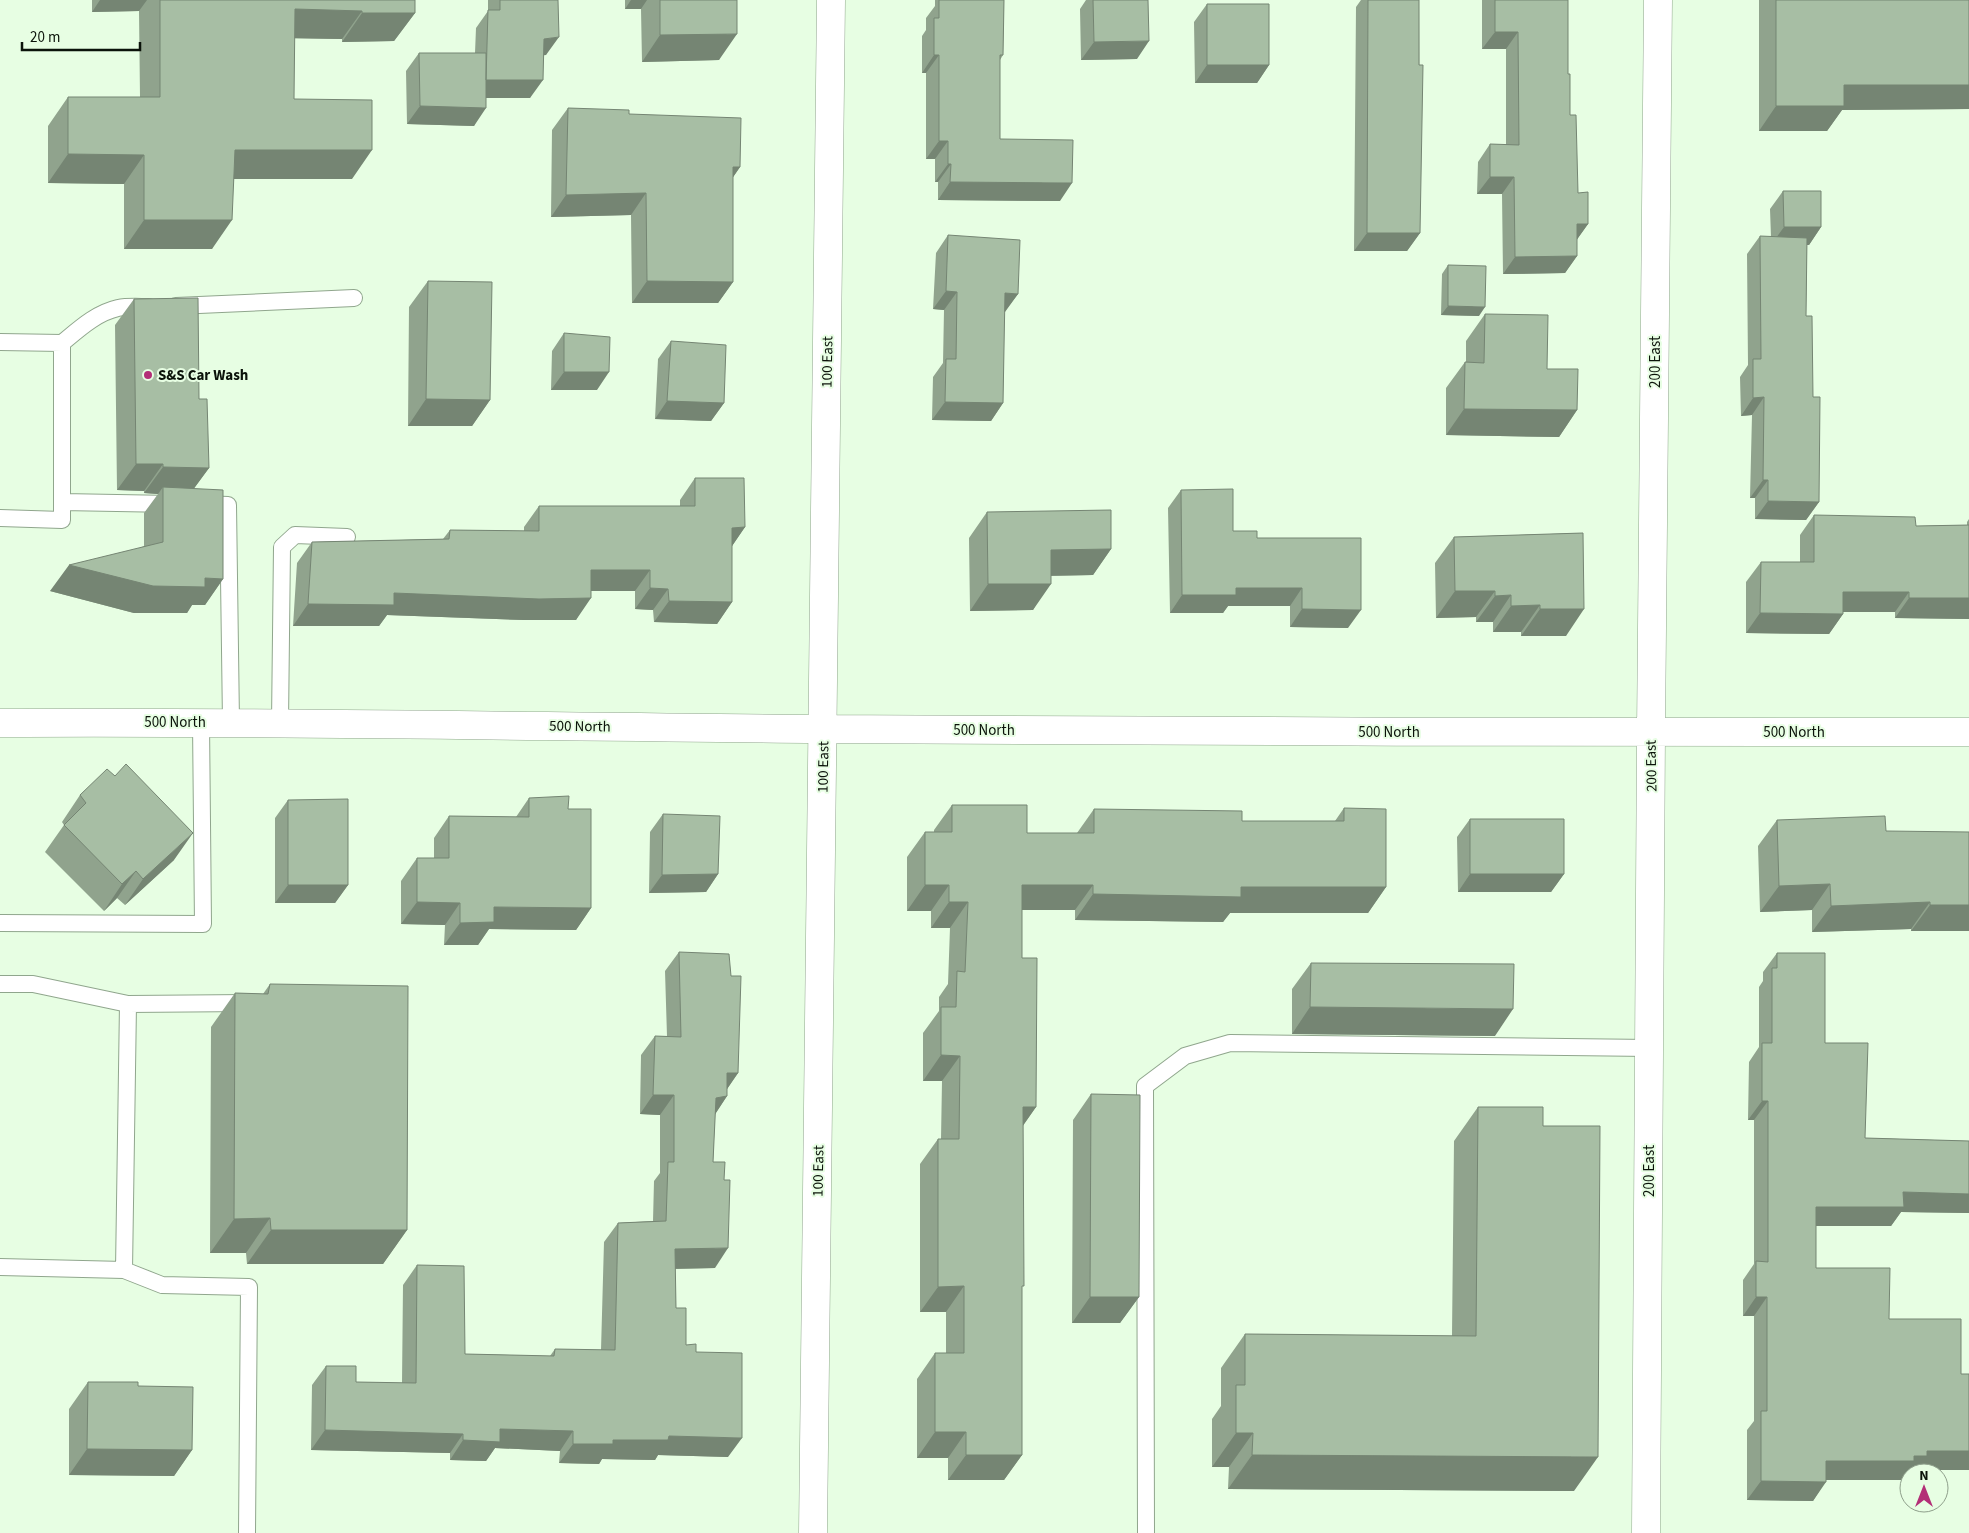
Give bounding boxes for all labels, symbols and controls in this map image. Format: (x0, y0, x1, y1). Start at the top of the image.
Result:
scale bar (22, 20, 140, 52)
text: 20 m (30, 27, 60, 48)
street label: 100 East (817, 336, 838, 388)
street label: 200 East (1645, 336, 1666, 388)
place label: S&S Car Wash (158, 365, 248, 386)
marker: S&S Car Wash (142, 369, 154, 381)
street label: 500 North (144, 712, 206, 733)
street label: 500 North (549, 715, 611, 738)
street label: 500 North (953, 720, 1015, 741)
street label: 500 North (1358, 722, 1420, 743)
street label: 500 North (1763, 722, 1825, 743)
street label: 200 East (1641, 740, 1662, 792)
street label: 100 East (813, 741, 834, 793)
street label: 100 East (808, 1145, 829, 1197)
street label: 200 East (1639, 1145, 1660, 1197)
north arrow (1899, 1463, 1949, 1513)
text: N (1919, 1466, 1929, 1486)

